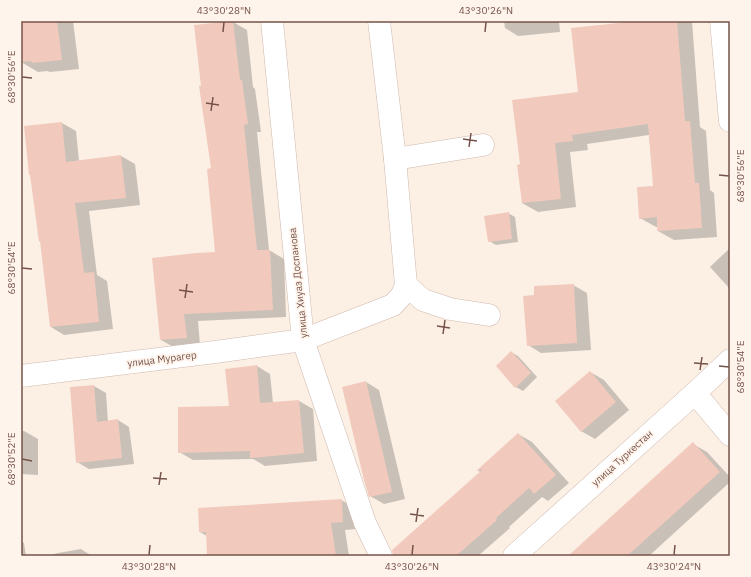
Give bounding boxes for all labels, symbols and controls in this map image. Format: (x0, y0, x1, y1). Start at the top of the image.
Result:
text: 43°30'28"N (197, 4, 251, 17)
text: 43°30'26"N (459, 4, 513, 17)
text: 68°30'56"E (5, 50, 18, 104)
text: 68°30'56"E (734, 149, 747, 203)
street label: улица Хиуаз Доспанова (286, 227, 310, 339)
text: 68°30'54"E (5, 241, 18, 295)
text: 68°30'54"E (734, 340, 747, 394)
street label: улица Мурагер (127, 348, 198, 370)
street label: улица Туркестан (589, 427, 655, 489)
text: 68°30'52"E (5, 432, 18, 486)
text: 43°30'28"N (122, 560, 176, 573)
text: 43°30'26"N (385, 560, 439, 573)
text: 43°30'24"N (647, 560, 701, 573)

